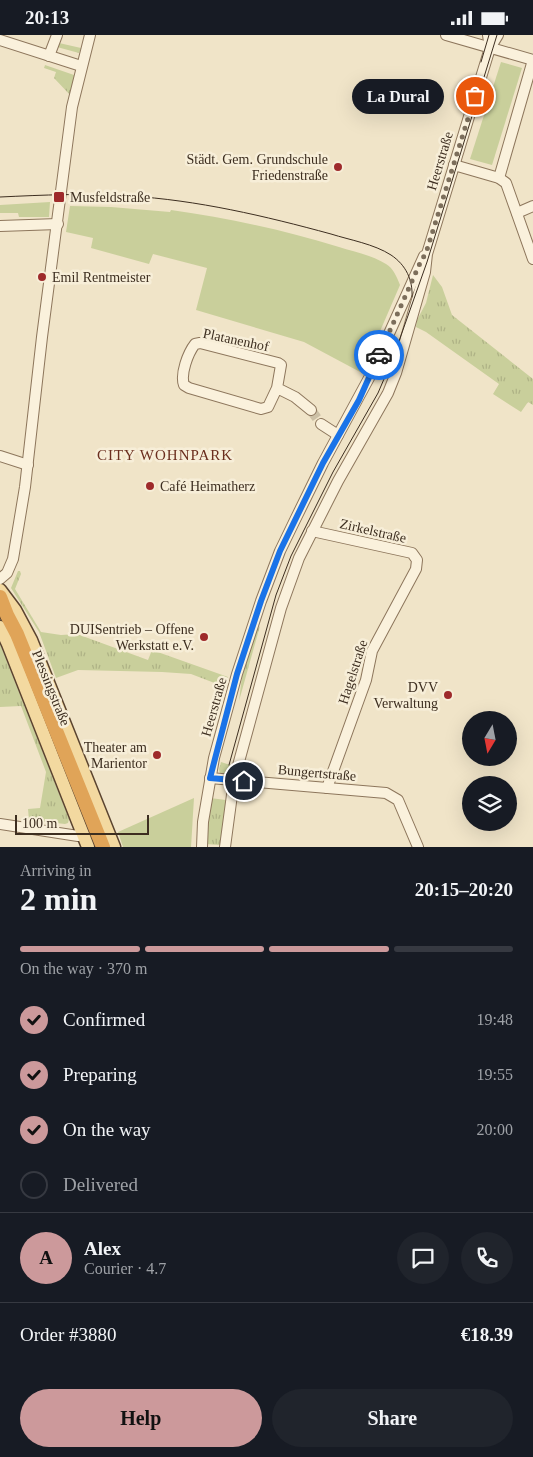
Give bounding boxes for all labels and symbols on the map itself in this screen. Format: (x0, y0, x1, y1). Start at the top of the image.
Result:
pin (454, 75, 496, 117)
callout: La Dural (352, 79, 445, 113)
street label: Heerstraße (424, 130, 456, 192)
place label: Städt. Gem. Grundschule Friedenstraße (186, 152, 328, 183)
marker: Städt. Gem. Grundschule Friedenstraße (332, 161, 344, 173)
marker: Musfeldstraße (52, 190, 66, 204)
place label: Musfeldstraße (70, 190, 150, 205)
place label: Emil Rentmeister (52, 270, 151, 285)
marker: Emil Rentmeister (36, 271, 48, 283)
street label: Platanenhof (202, 326, 271, 354)
courier (354, 330, 404, 380)
district label: CITY WOHNPARK (97, 447, 233, 463)
place label: Café Heimatherz (160, 479, 255, 494)
marker: Café Heimatherz (144, 480, 156, 492)
street label: Zirkelstraße (338, 516, 408, 546)
place label: DUISentrieb – Offene Werkstatt e.V. (70, 622, 194, 653)
marker: DUISentrieb – Offene Werkstatt e.V. (198, 631, 210, 643)
street label: Hagelstraße (336, 638, 370, 706)
street label: Plessingstraße (29, 648, 73, 728)
street label: Heerstraße (198, 676, 230, 738)
place label: DVV Verwaltung (373, 680, 438, 711)
marker: DVV Verwaltung (442, 689, 454, 701)
north arrow (462, 711, 518, 766)
place label: Theater am Marientor (84, 740, 147, 771)
marker: Theater am Marientor (151, 749, 163, 761)
pin (223, 760, 265, 802)
street label: Bungertstraße (277, 762, 357, 784)
scale bar (15, 812, 149, 835)

